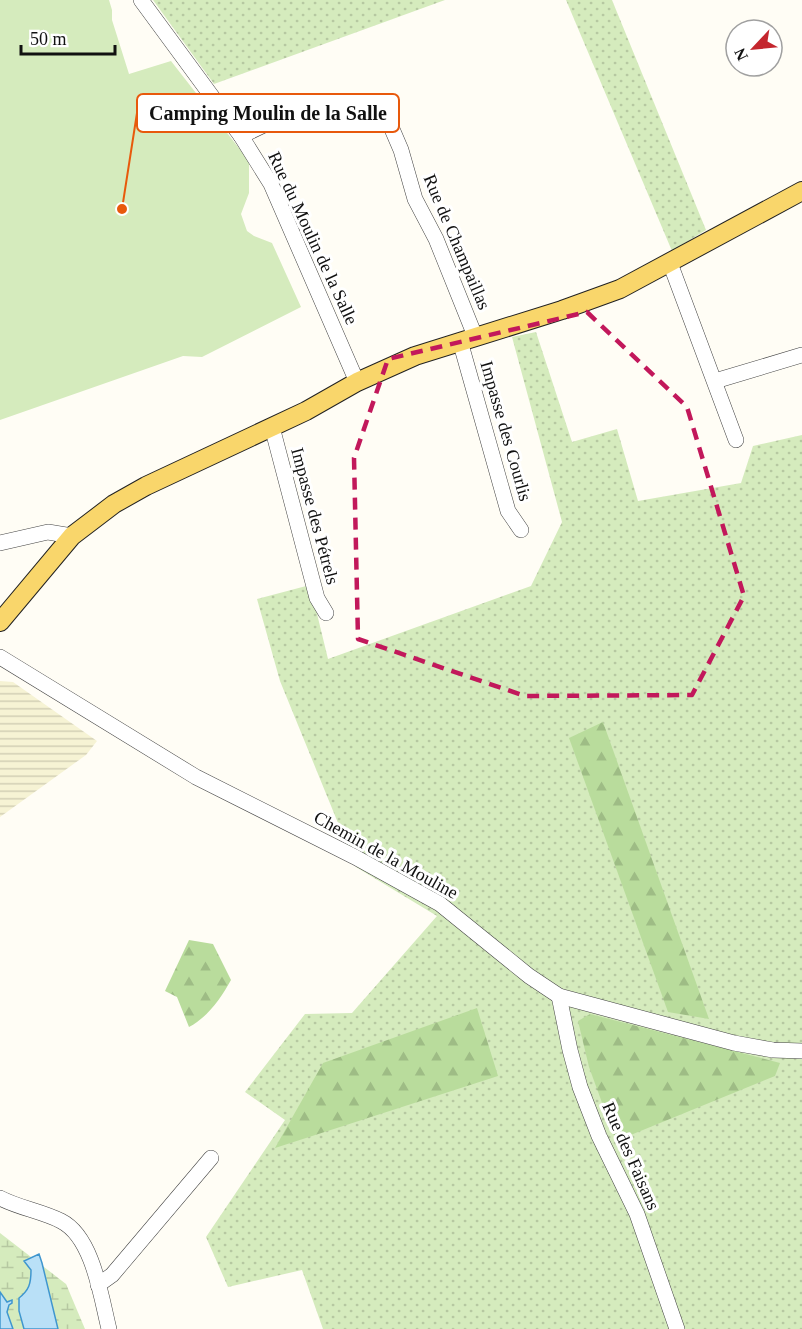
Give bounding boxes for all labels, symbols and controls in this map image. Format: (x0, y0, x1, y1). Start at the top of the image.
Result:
scale bar (21, 18, 116, 56)
north arrow (724, 18, 784, 78)
text: 50 m (30, 29, 67, 49)
text: N (731, 45, 751, 63)
callout: Camping Moulin de la Salle (137, 94, 399, 132)
text: Camping Moulin de la Salle (149, 102, 387, 125)
street label: Rue du Moulin de la Salle (264, 148, 362, 328)
street label: Rue de Champaillas (419, 171, 495, 313)
street label: Impasse des Courlis (476, 359, 536, 503)
street label: Impasse des Pétrels (287, 445, 343, 587)
street label: Chemin de la Mouline (311, 807, 461, 903)
street label: Rue des Faisans (598, 1099, 664, 1213)

